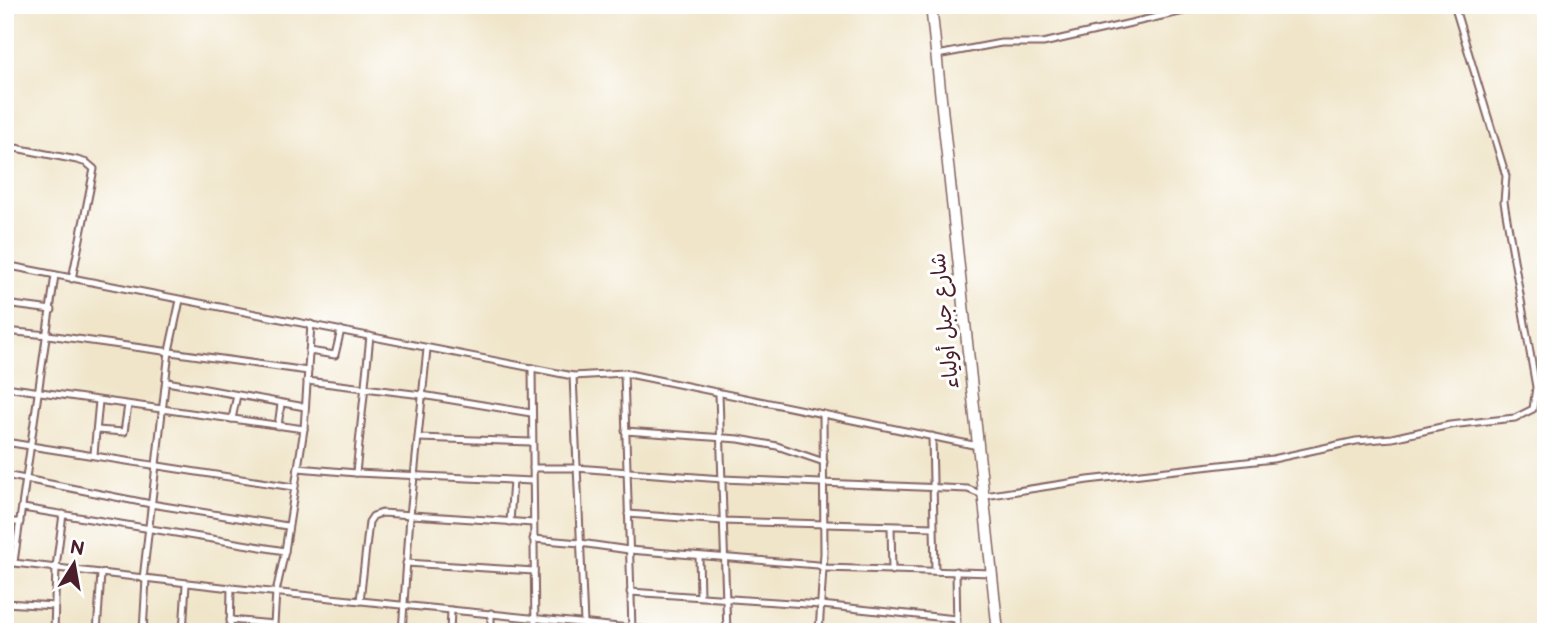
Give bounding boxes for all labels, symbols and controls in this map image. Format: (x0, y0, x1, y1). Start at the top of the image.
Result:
street label: شارع جبل أولياء (925, 252, 967, 390)
north arrow (38, 528, 108, 598)
text: N (68, 536, 86, 561)

